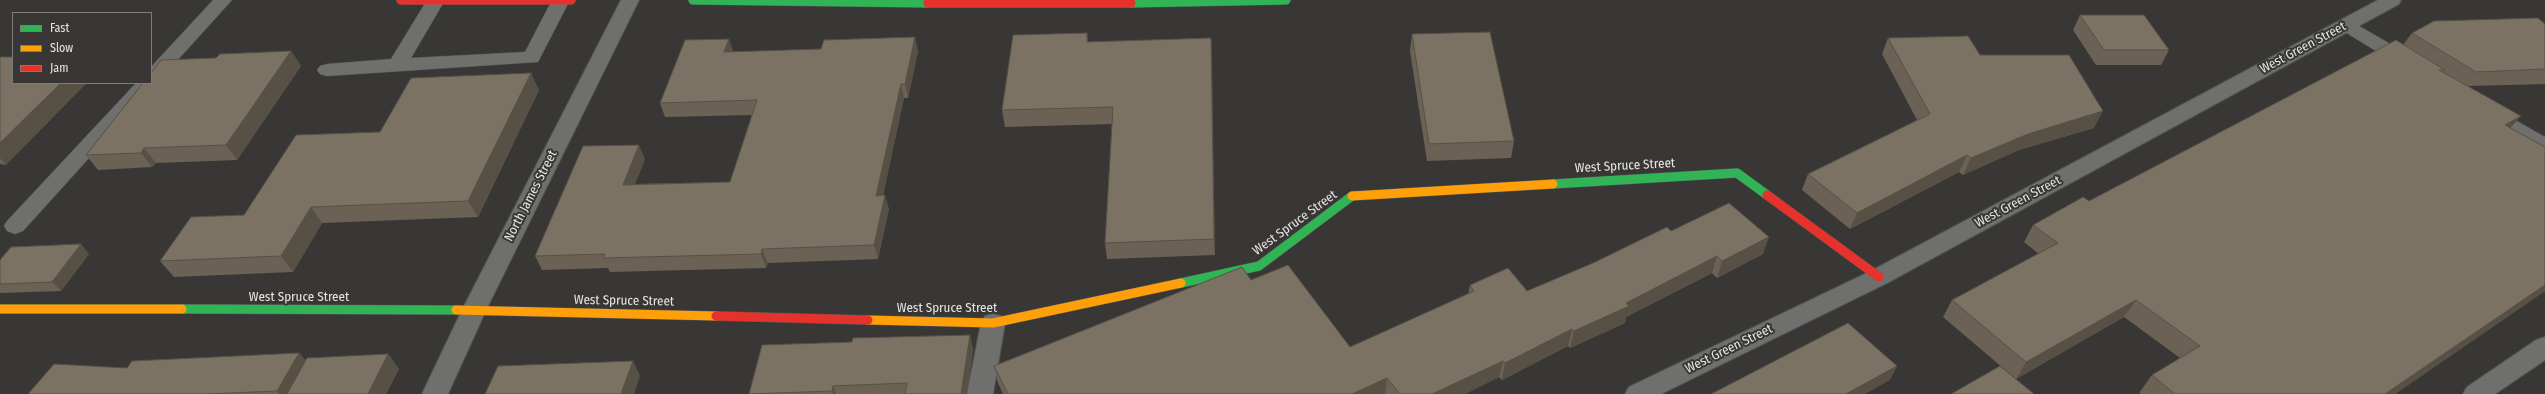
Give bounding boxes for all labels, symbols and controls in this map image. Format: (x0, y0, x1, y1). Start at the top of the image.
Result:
legend (12, 12, 152, 84)
street label: West Green Street (2257, 19, 2349, 77)
text: Fast (50, 21, 69, 35)
text: Slow (50, 41, 73, 55)
text: Jam (50, 61, 68, 75)
street label: North James Street (501, 148, 561, 244)
street label: West Spruce Street (1574, 156, 1676, 176)
street label: West Green Street (1972, 173, 2064, 231)
street label: West Spruce Street (1250, 187, 1340, 259)
street label: West Spruce Street (249, 289, 349, 305)
street label: West Spruce Street (574, 292, 674, 310)
street label: West Spruce Street (897, 300, 997, 316)
street label: West Green Street (1683, 321, 1775, 377)

